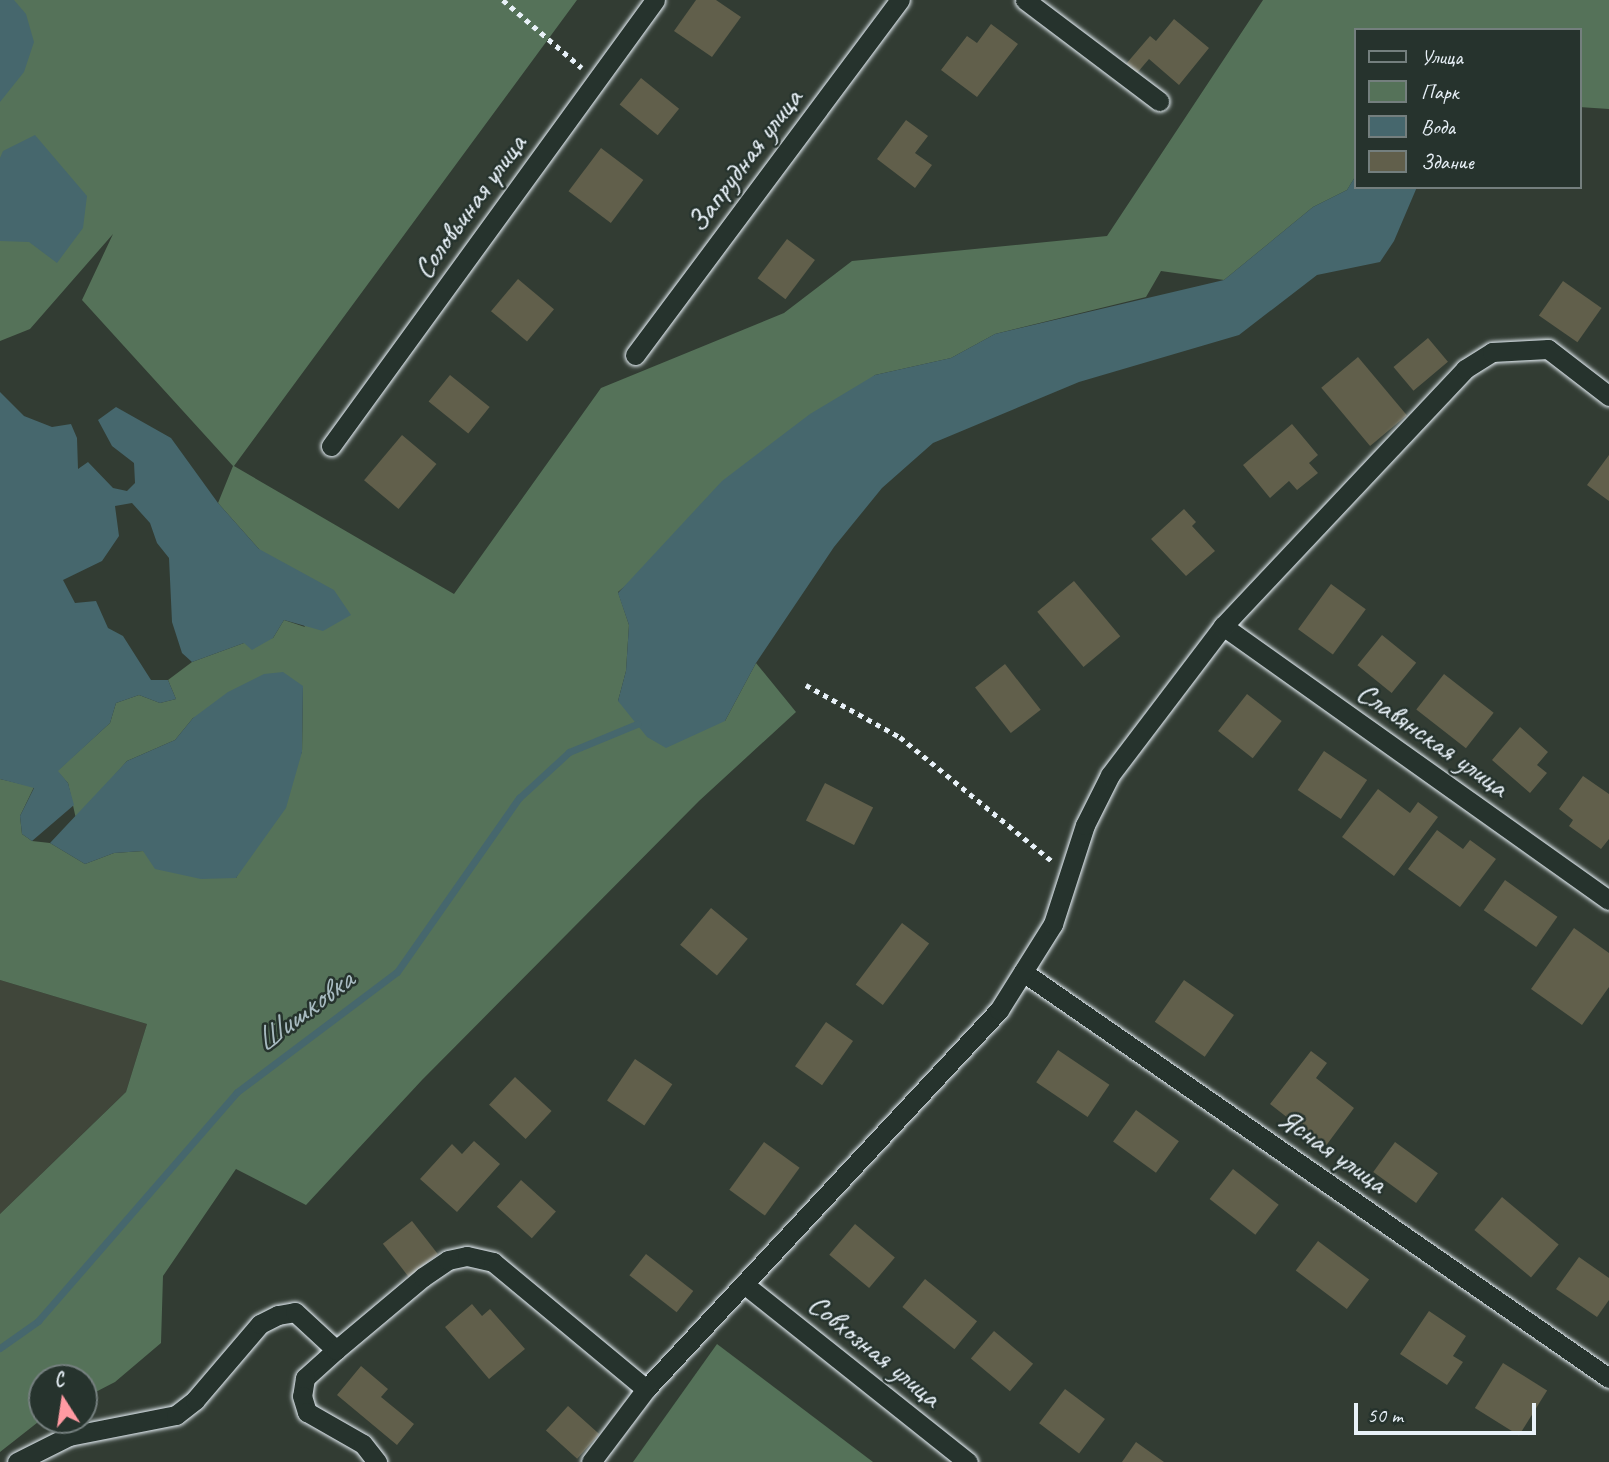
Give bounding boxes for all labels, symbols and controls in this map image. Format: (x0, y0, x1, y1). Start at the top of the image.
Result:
legend (1354, 28, 1581, 189)
text: Улица (1421, 44, 1463, 70)
text: Парк (1421, 79, 1458, 105)
street label: Запрудная улица (678, 80, 810, 240)
text: Вода (1421, 114, 1455, 140)
street label: Соловьиная улица (404, 125, 534, 287)
text: Здание (1421, 149, 1474, 175)
street label: Славянская улица (1350, 673, 1516, 805)
water label: Шишковка (247, 961, 361, 1061)
street label: Ясная улица (1271, 1099, 1395, 1201)
street label: Совхозная улица (800, 1285, 950, 1415)
north arrow (28, 1364, 98, 1434)
text: С (52, 1368, 66, 1393)
scale bar (1357, 1388, 1539, 1432)
text: 50 m (1367, 1402, 1403, 1428)

